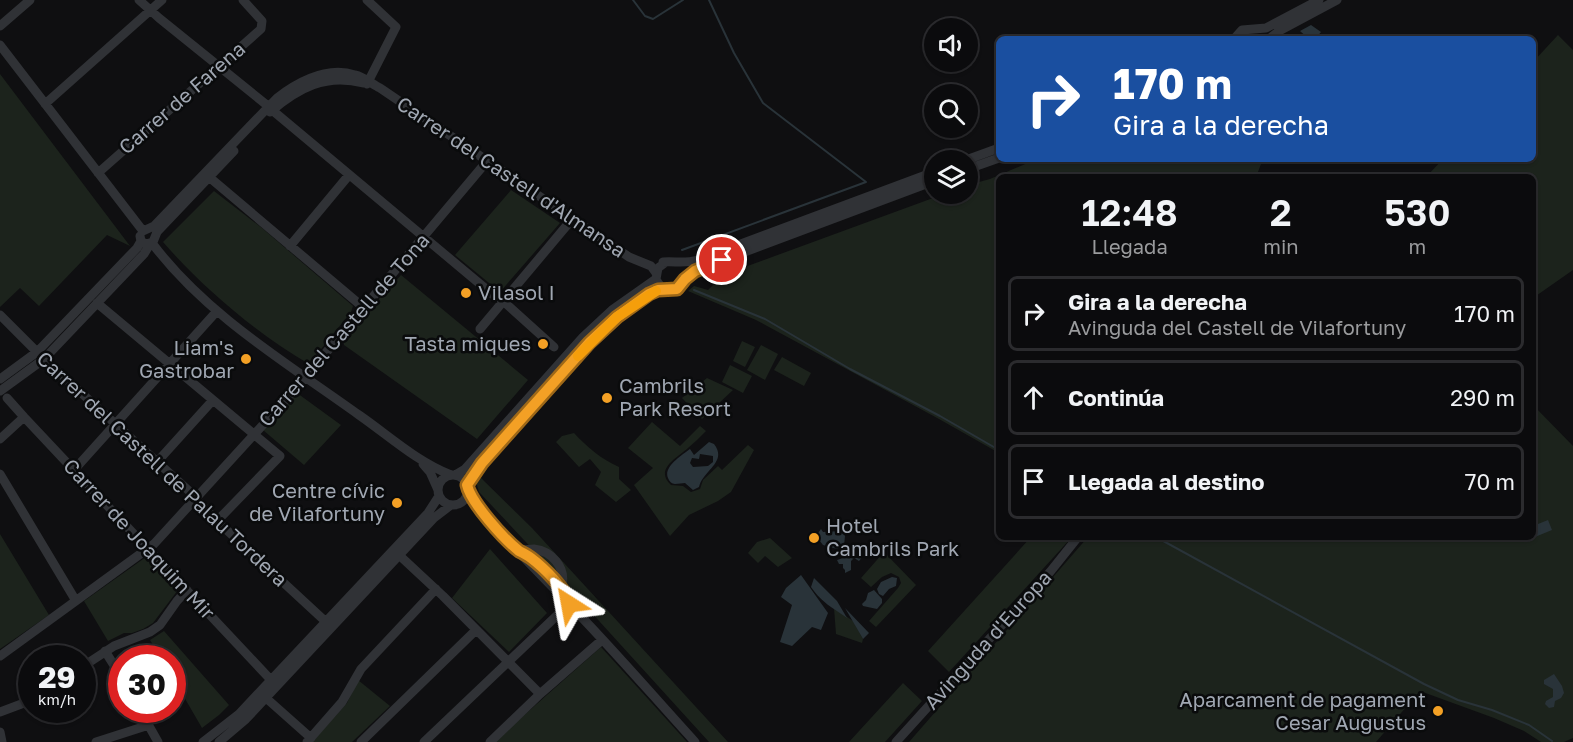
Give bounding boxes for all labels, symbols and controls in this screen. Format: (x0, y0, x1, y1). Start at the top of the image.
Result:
map controls (924, 18, 978, 204)
button: sound (924, 18, 978, 72)
street label: Carrer de Farena (113, 36, 249, 159)
text: 170 m (1113, 58, 1232, 108)
icon: right (1014, 60, 1092, 138)
button: search (924, 84, 978, 138)
street label: Carrer del Castell d'Almansa (393, 91, 630, 262)
text: Gira a la derecha (1113, 109, 1329, 141)
button: layers (924, 150, 978, 204)
text: 12:48 (1082, 191, 1178, 234)
text: 2 (1270, 191, 1292, 234)
text: 530 (1384, 191, 1450, 234)
street label: Carrer del Castell de Tona (253, 228, 434, 431)
pin (696, 234, 747, 285)
text: Llegada (1092, 234, 1168, 258)
text: min (1263, 234, 1299, 258)
text: m (1408, 234, 1426, 258)
icon: arrive (705, 243, 738, 276)
place label: Vilasol I (478, 280, 555, 304)
marker: Vilasol I (459, 286, 473, 300)
text: Gira a la derecha (1068, 288, 1247, 315)
icon: right (1017, 297, 1050, 330)
text: 170 m (1454, 300, 1515, 327)
text: Avinguda del Castell de Vilafortuny (1068, 315, 1406, 339)
place label: Tasta miques (405, 331, 531, 355)
place label: Liam's Gastrobar (139, 335, 234, 382)
marker: Tasta miques (536, 337, 550, 351)
street label: Carrer del Castell de Palau Tordera (32, 346, 293, 591)
marker: Liam's Gastrobar (239, 352, 253, 366)
place label: Cambrils Park Resort (619, 373, 731, 420)
icon: ahead (1017, 381, 1050, 414)
text: Continúa (1068, 384, 1164, 411)
text: 290 m (1450, 384, 1515, 411)
marker: Cambrils Park Resort (600, 391, 614, 405)
street label: Carrer de Joaquim Mir (59, 453, 221, 624)
icon: arrive (1017, 465, 1050, 498)
text: Llegada al destino (1068, 468, 1265, 495)
text: 70 m (1465, 468, 1515, 495)
place label: Centre cívic de Vilafortuny (249, 478, 385, 525)
marker: Centre cívic de Vilafortuny (390, 496, 404, 510)
place label: Hotel Cambrils Park (826, 513, 959, 560)
marker: Hotel Cambrils Park (807, 531, 821, 545)
street label: Avinguda d'Europa (919, 565, 1056, 714)
position arrow (537, 572, 601, 636)
speed limit sign: 30 (108, 645, 186, 723)
text: 29 (38, 659, 76, 695)
place label: Aparcament de pagament Cesar Augustus (1179, 687, 1426, 734)
text: km/h (38, 690, 76, 708)
marker: Aparcament de pagament Cesar Augustus (1431, 704, 1445, 718)

